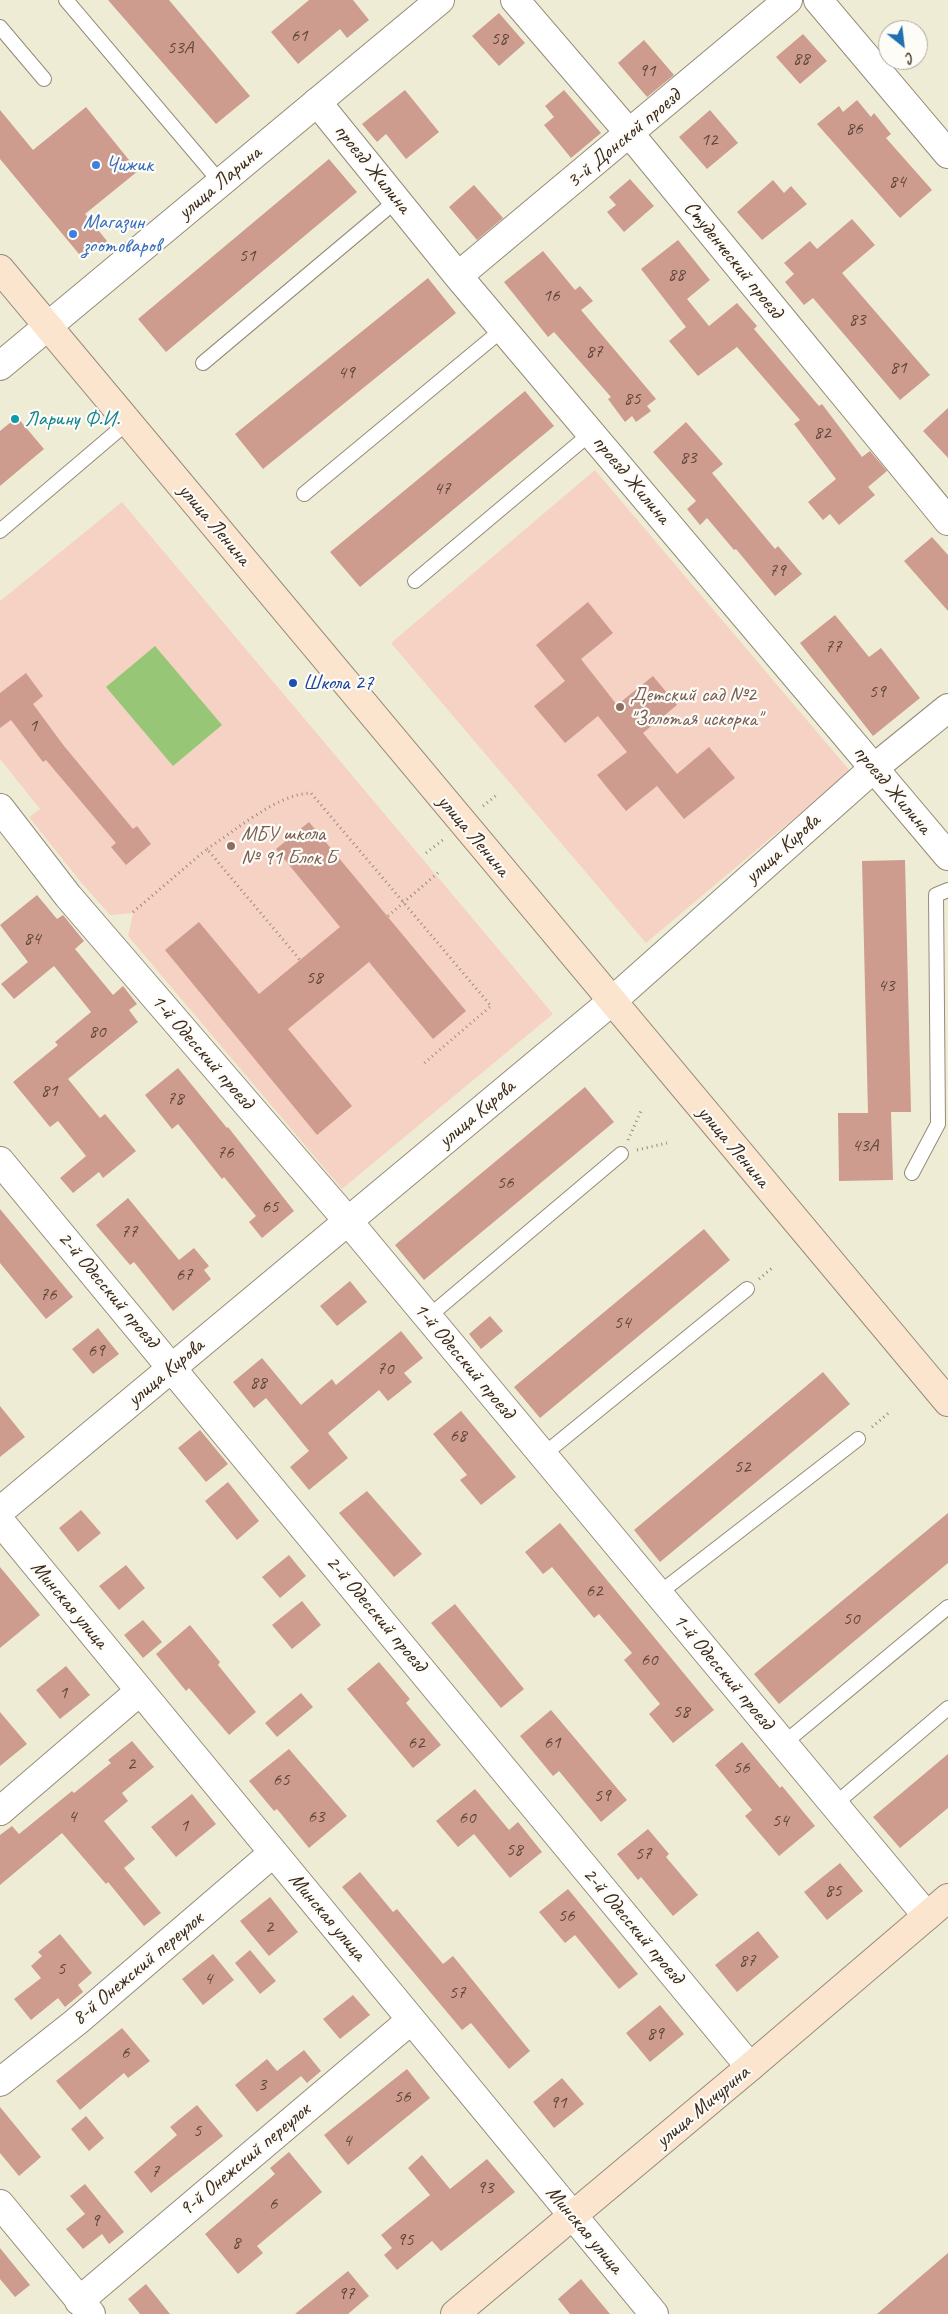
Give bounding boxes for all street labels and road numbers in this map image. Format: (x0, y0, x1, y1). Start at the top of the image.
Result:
street label: 3-й Донской проезд (562, 84, 686, 194)
street label: проезд Жилина (328, 119, 416, 219)
street label: улица Ларина (173, 141, 267, 225)
street label: Студенческий проезд (678, 196, 788, 324)
street label: проезд Жилина (587, 430, 675, 530)
street label: улица Ленина (172, 479, 256, 571)
street label: проезд Жилина (848, 740, 936, 840)
street label: улица Ленина (431, 790, 515, 882)
street label: улица Кирова (740, 809, 826, 889)
street label: 1-й Одесский проезд (145, 989, 259, 1115)
street label: улица Кирова (434, 1075, 520, 1153)
street label: улица Ленина (691, 1101, 775, 1193)
street label: 2-й Одесский проезд (52, 1227, 164, 1353)
street label: 1-й Одесский проезд (408, 1298, 520, 1424)
street label: улица Кирова (123, 1334, 209, 1412)
street label: 2-й Одесский проезд (320, 1551, 432, 1677)
street label: Минская улица (25, 1556, 113, 1654)
street label: 1-й Одесский проезд (667, 1609, 779, 1735)
street label: 2-й Одесский проезд (577, 1863, 689, 1989)
street label: Минская улица (283, 1868, 371, 1966)
street label: 8-й Онежский переулок (67, 1907, 209, 2031)
street label: улица Мичурина (651, 2060, 755, 2154)
street label: 9-й Онежский переулок (174, 2098, 316, 2222)
street label: Минская улица (540, 2181, 628, 2279)

